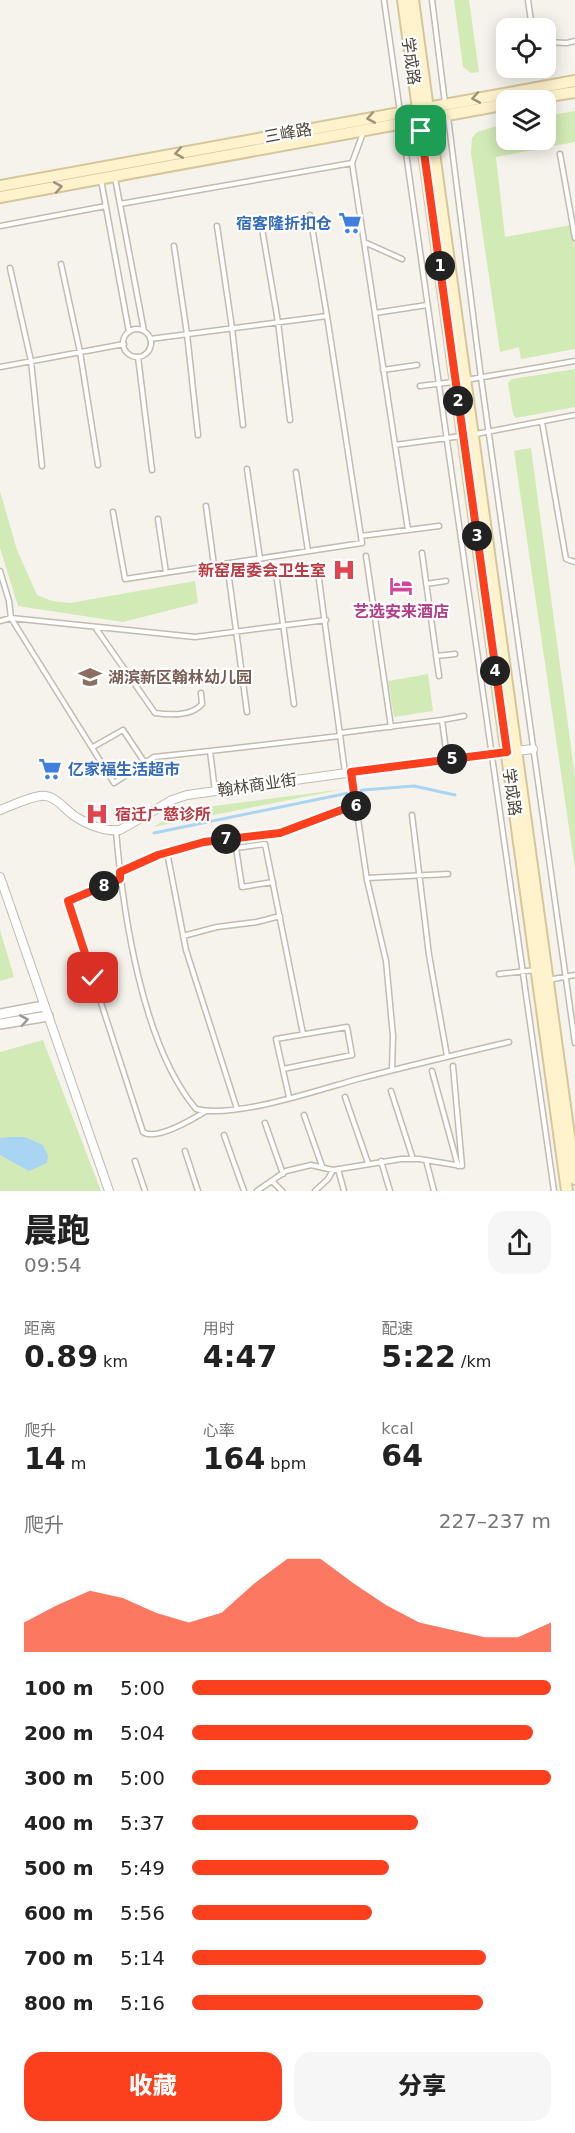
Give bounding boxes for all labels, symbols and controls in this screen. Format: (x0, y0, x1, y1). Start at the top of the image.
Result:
map controls (496, 18, 556, 150)
button: locate (496, 18, 556, 78)
street label: 学成路 (398, 36, 424, 86)
button: layers (496, 90, 556, 150)
one-way arrow (471, 92, 481, 104)
pin (395, 105, 446, 156)
one-way arrow (366, 111, 376, 124)
icon: arrive (404, 114, 437, 147)
street label: 三峰路 (263, 119, 313, 147)
one-way arrow (174, 146, 184, 159)
one-way arrow (52, 181, 62, 194)
supermarket icon: 宿客隆折扣仓 (337, 210, 363, 236)
place label: 宿客隆折扣仓 (236, 214, 332, 233)
pin: 1 (425, 251, 455, 281)
text: 1 (434, 256, 446, 275)
pin: 2 (443, 386, 473, 416)
text: 2 (452, 391, 464, 410)
pin: 3 (462, 521, 492, 551)
text: 3 (471, 526, 483, 545)
hospital icon: 新窑居委会卫生室 (331, 557, 357, 583)
place label: 新窑居委会卫生室 (198, 561, 326, 580)
hotel icon: 艺选安来酒店 (388, 573, 414, 599)
place label: 艺选安来酒店 (353, 602, 449, 621)
pin: 4 (480, 656, 510, 686)
text: 4 (489, 661, 501, 680)
school or university icon: 湖滨新区翰林幼儿园 (77, 664, 103, 690)
place label: 湖滨新区翰林幼儿园 (108, 668, 252, 687)
pin: 5 (437, 744, 467, 774)
text: 5 (446, 749, 458, 768)
supermarket icon: 亿家福生活超市 (37, 756, 63, 782)
place label: 亿家福生活超市 (68, 760, 180, 779)
street label: 学成路 (499, 767, 525, 817)
street label: 翰林商业街 (216, 770, 298, 800)
pin: 6 (341, 791, 371, 821)
text: 6 (350, 796, 362, 815)
hospital icon: 宿迁广慈诊所 (84, 801, 110, 827)
place label: 宿迁广慈诊所 (115, 805, 211, 824)
pin: 7 (211, 824, 241, 854)
text: 7 (220, 829, 232, 848)
pin: 8 (89, 871, 119, 901)
text: 8 (98, 876, 110, 895)
pin (67, 952, 118, 1003)
icon: check (76, 961, 109, 994)
one-way arrow (19, 1014, 29, 1027)
text: 晨跑 (24, 1211, 90, 1250)
button: share (488, 1211, 551, 1274)
text: 09:54 (24, 1253, 82, 1277)
text: 距离 (24, 1319, 56, 1338)
text: 用时 (203, 1319, 235, 1338)
text: 配速 (381, 1319, 413, 1338)
text: 0.89 (24, 1339, 98, 1374)
text: 4:47 (203, 1339, 277, 1374)
text: 5:22 (381, 1339, 456, 1374)
text: km (98, 1352, 128, 1371)
text: /km (456, 1352, 491, 1371)
text: kcal (381, 1419, 414, 1438)
text: 爬升 (24, 1421, 56, 1440)
text: 心率 (203, 1421, 235, 1440)
text: 64 (381, 1438, 423, 1473)
text: 14 (24, 1441, 66, 1476)
text: 164 (203, 1441, 265, 1476)
text: m (66, 1454, 86, 1473)
text: bpm (265, 1454, 306, 1473)
text: 227–237 m (439, 1509, 551, 1533)
text: 爬升 (24, 1513, 64, 1537)
text: 100 m (24, 1676, 94, 1700)
text: 5:00 (120, 1676, 165, 1700)
text: 200 m (24, 1721, 94, 1745)
text: 5:04 (120, 1721, 165, 1745)
text: 300 m (24, 1766, 94, 1790)
text: 5:00 (120, 1766, 165, 1790)
text: 400 m (24, 1811, 94, 1835)
text: 5:37 (120, 1811, 165, 1835)
text: 500 m (24, 1856, 94, 1880)
text: 5:49 (120, 1856, 165, 1880)
text: 600 m (24, 1901, 94, 1925)
text: 5:56 (120, 1901, 165, 1925)
text: 700 m (24, 1946, 94, 1970)
text: 5:14 (120, 1946, 165, 1970)
text: 800 m (24, 1991, 94, 2015)
text: 5:16 (120, 1991, 165, 2015)
button: 收藏 (24, 2052, 282, 2121)
button: 分享 (294, 2052, 551, 2121)

